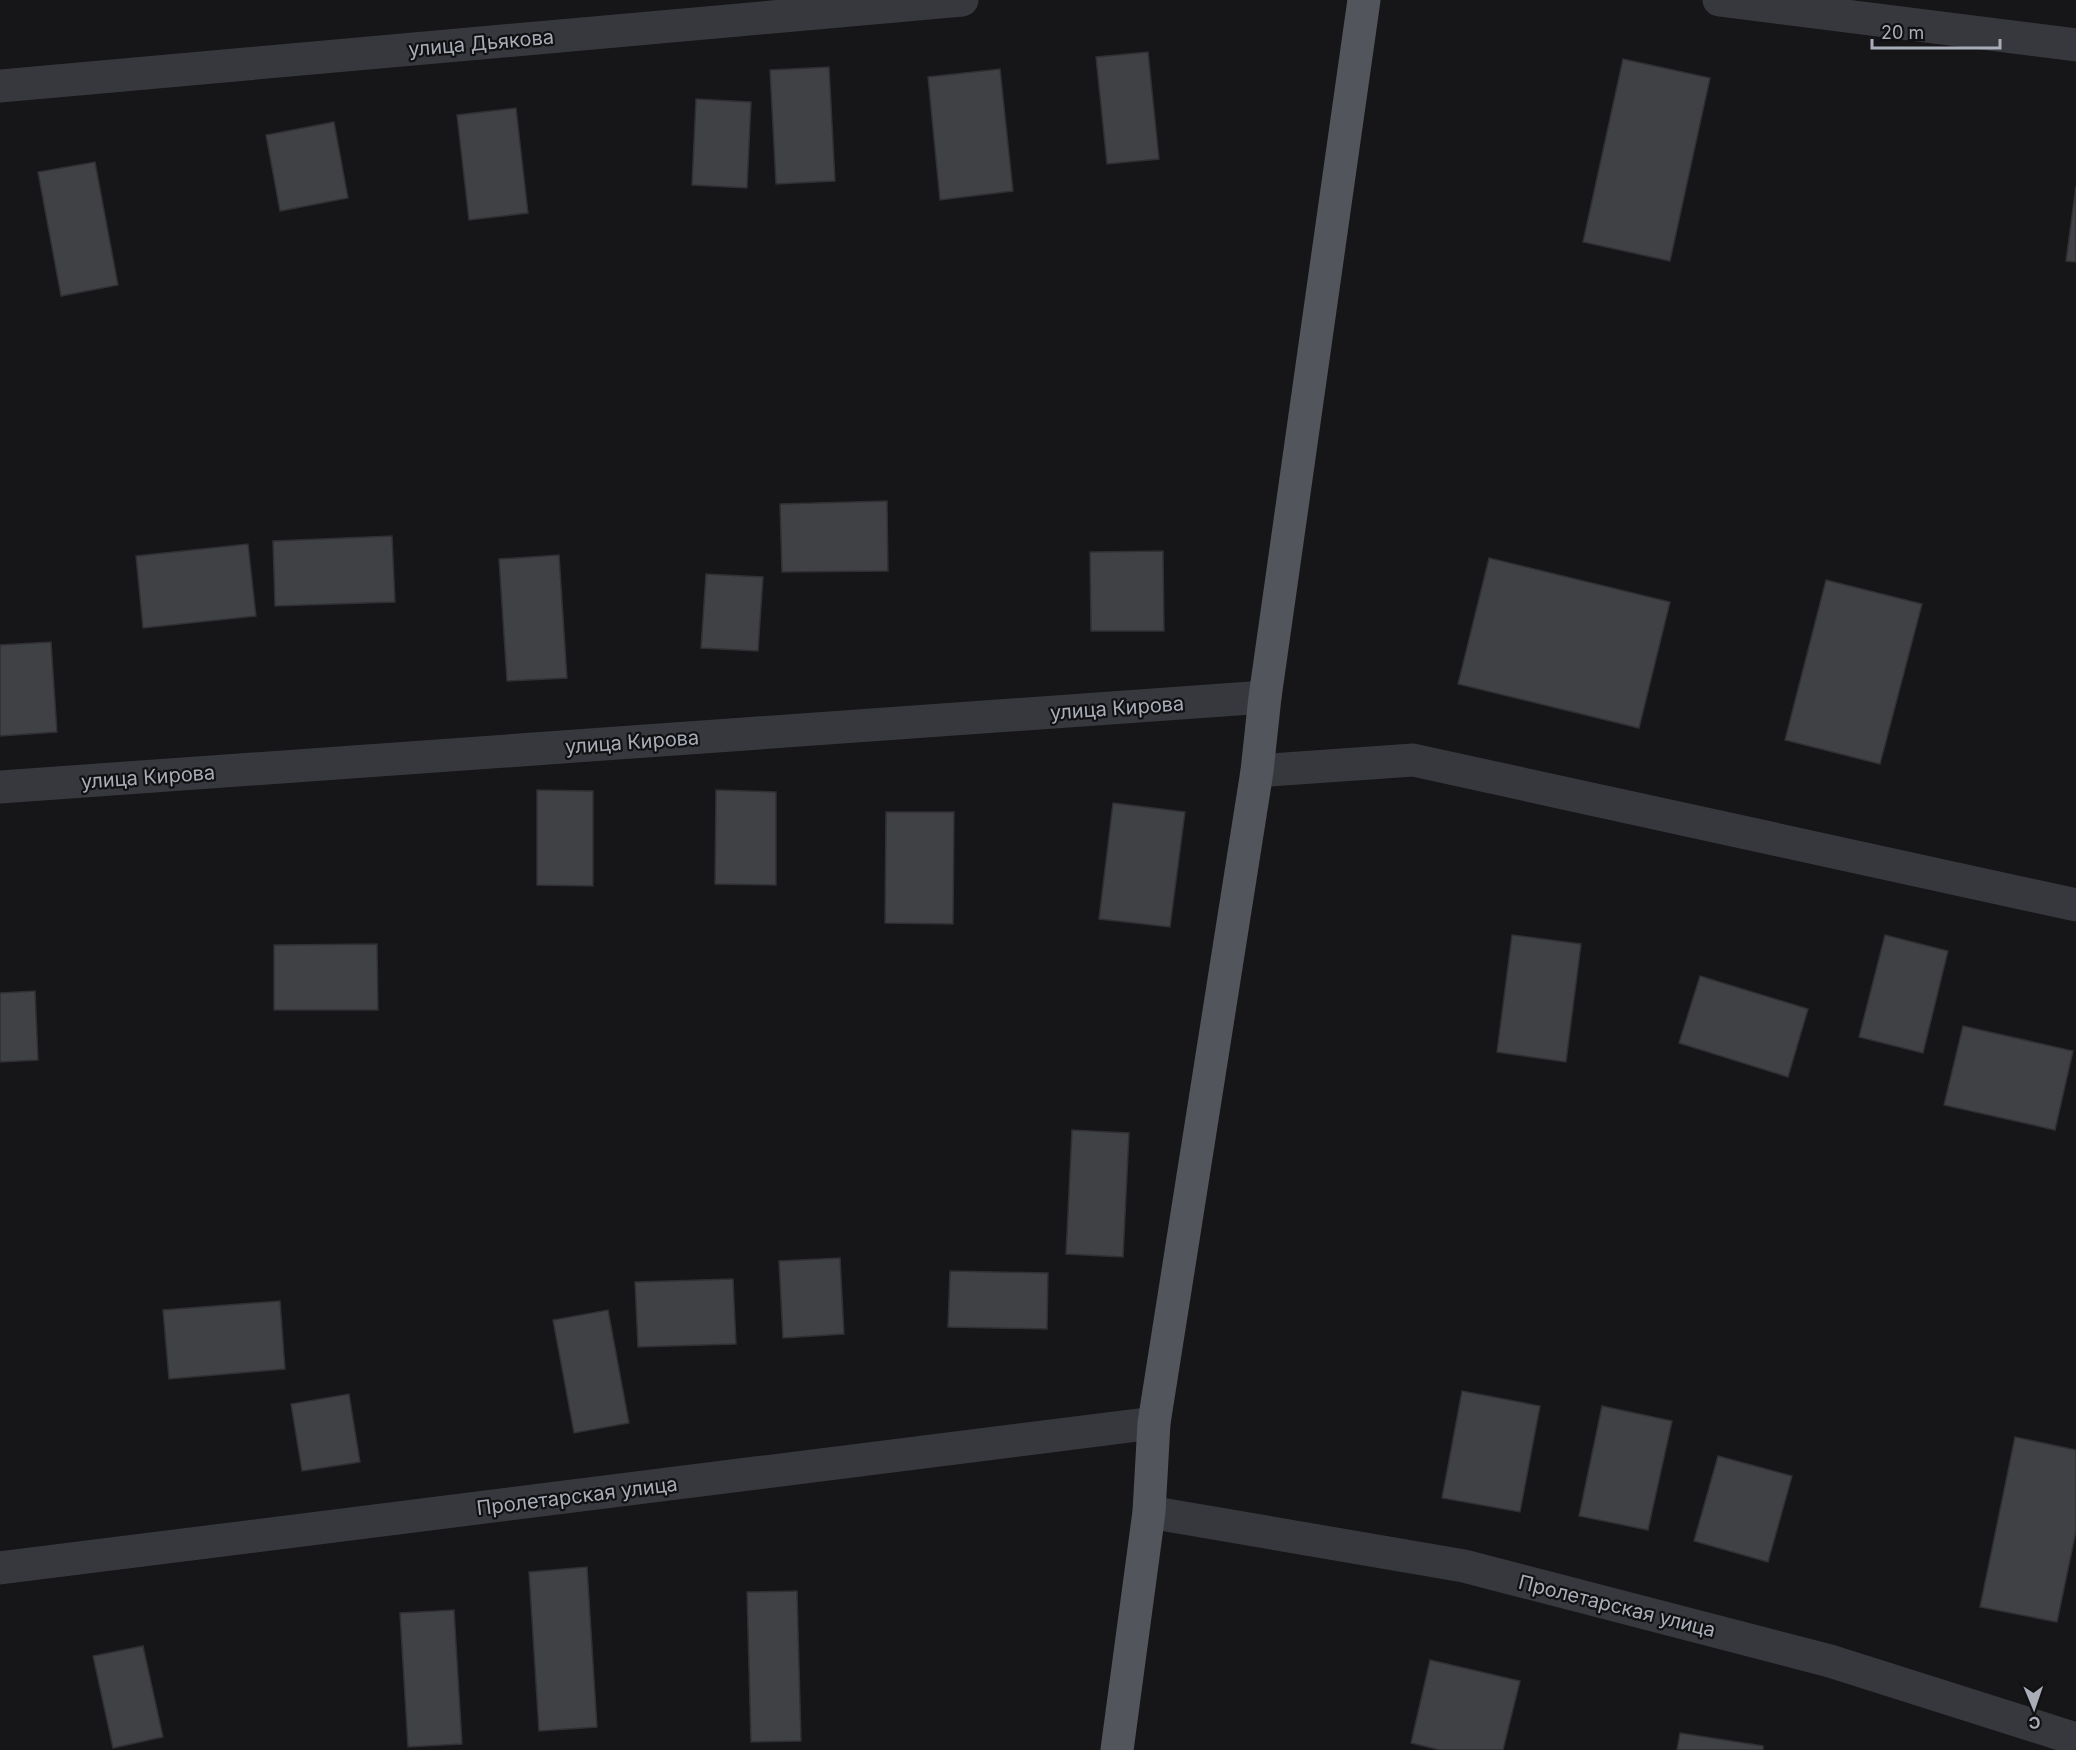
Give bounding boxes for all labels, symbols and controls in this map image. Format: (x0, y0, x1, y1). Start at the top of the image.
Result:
scale bar (1872, 12, 2000, 50)
text: 20 m (1881, 22, 1924, 43)
street label: улица Дьякова (407, 25, 555, 61)
street label: улица Кирова (1049, 691, 1185, 725)
street label: улица Кирова (564, 725, 700, 759)
street label: улица Кирова (80, 760, 216, 794)
street label: Пролетарская улица (475, 1472, 679, 1520)
street label: Пролетарская улица (1516, 1570, 1718, 1642)
north arrow (2004, 1678, 2064, 1738)
text: С (2028, 1713, 2041, 1733)

